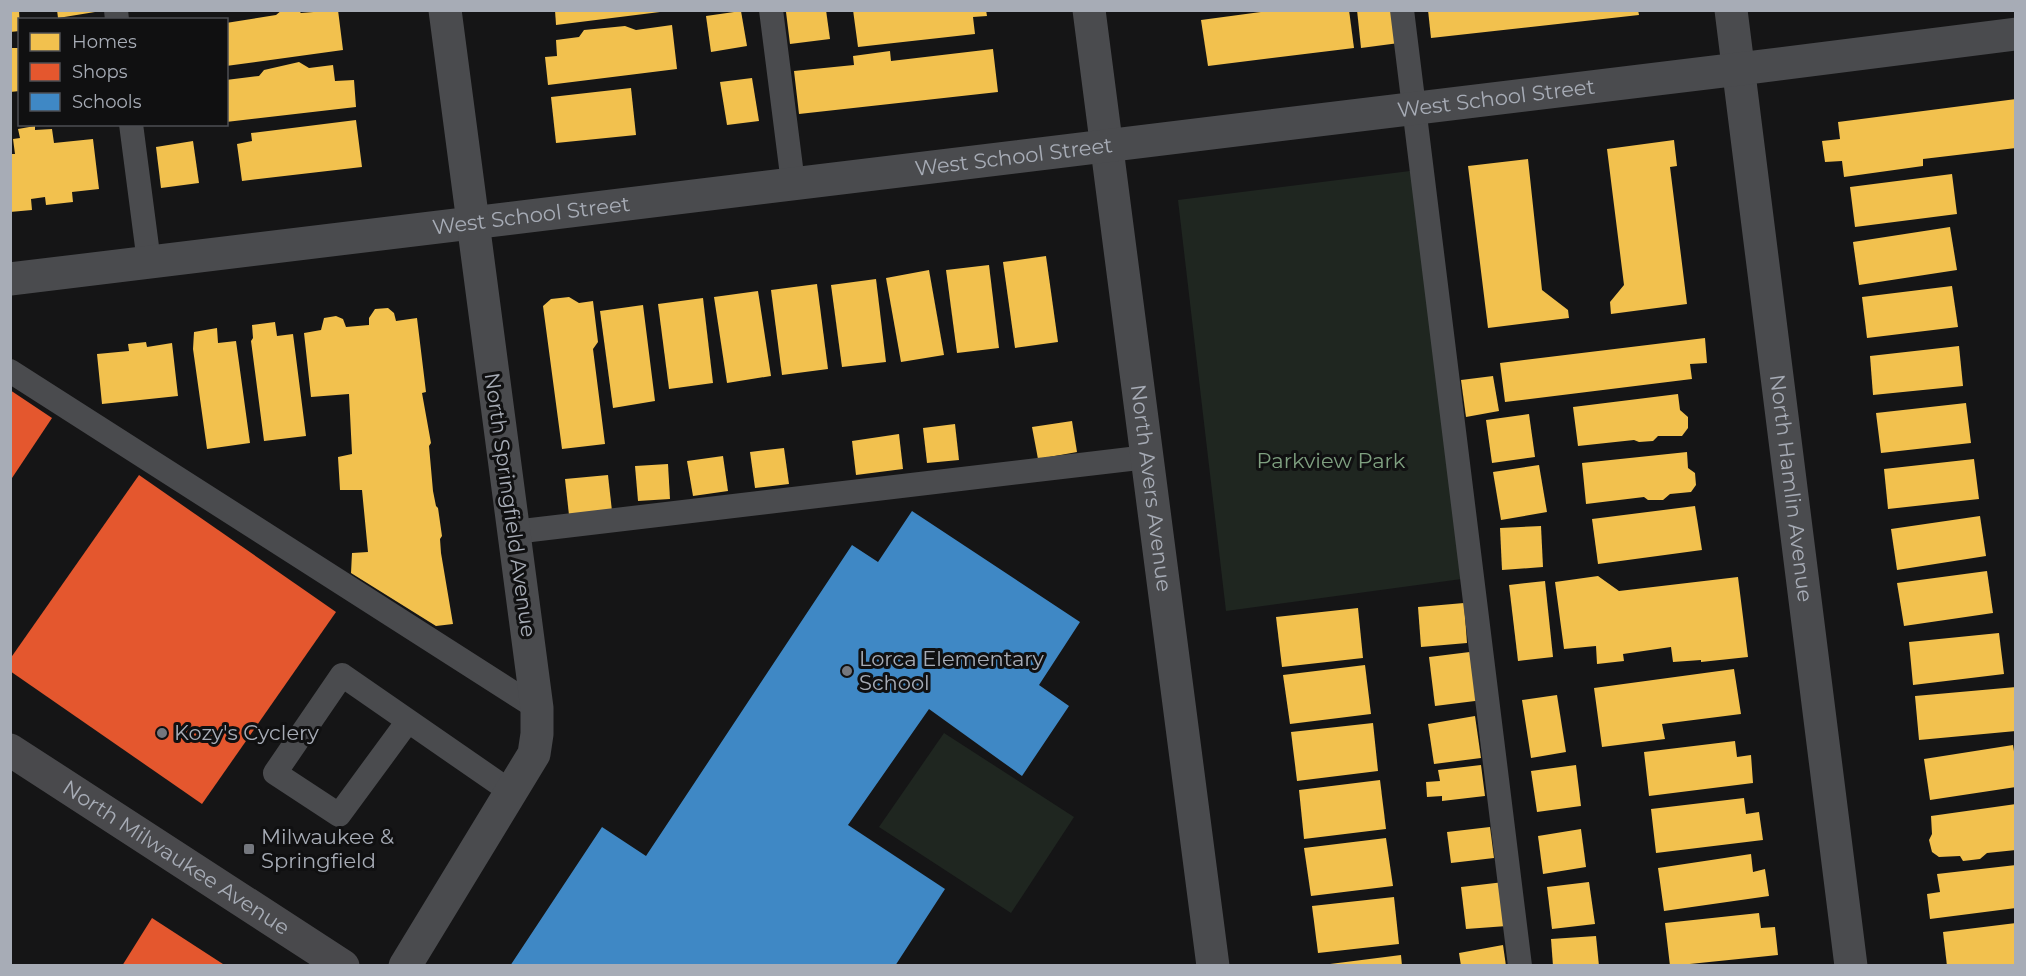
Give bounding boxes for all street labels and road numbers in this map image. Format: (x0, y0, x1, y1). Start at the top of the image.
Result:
street label: West School Street (1396, 74, 1596, 122)
street label: West School Street (913, 132, 1114, 181)
street label: West School Street (431, 191, 631, 240)
street label: North Springfield Avenue (480, 371, 541, 639)
street label: North Hamlin Avenue (1765, 373, 1818, 604)
street label: North Avers Avenue (1126, 383, 1177, 593)
street label: North Milwaukee Avenue (58, 775, 295, 940)

